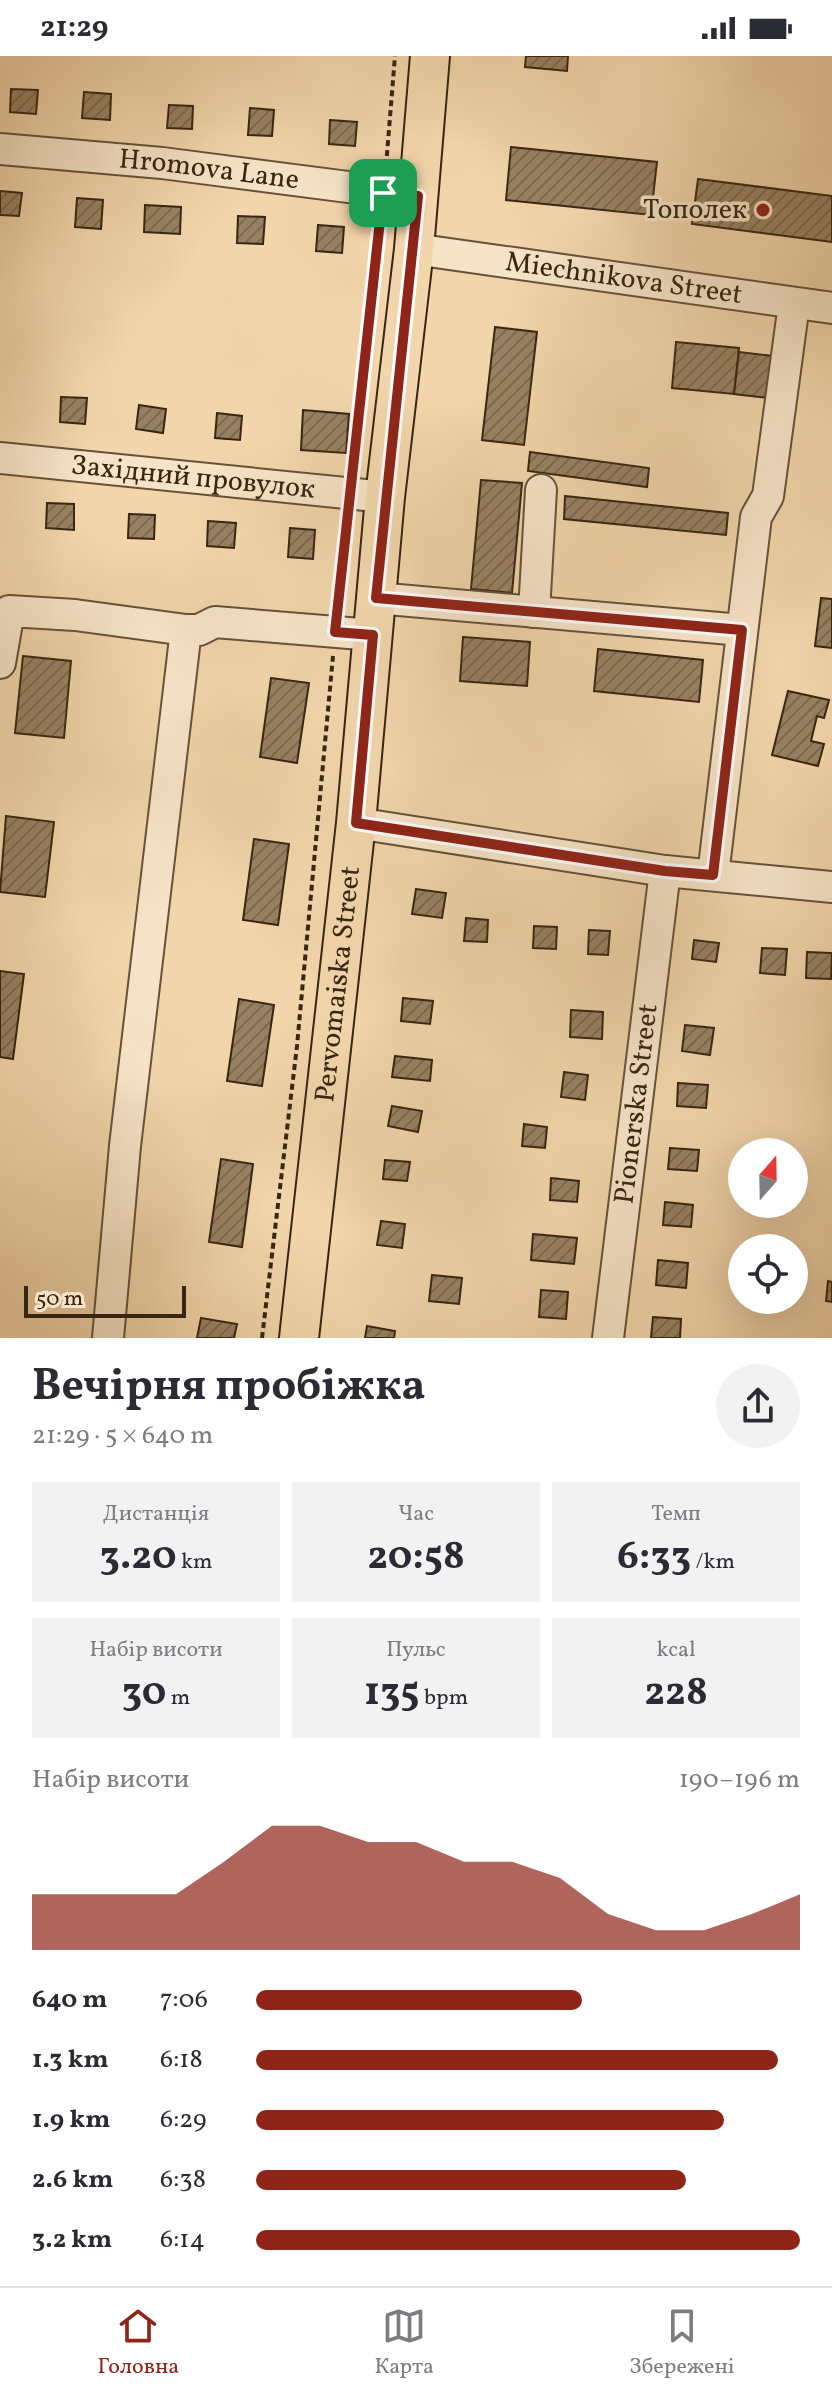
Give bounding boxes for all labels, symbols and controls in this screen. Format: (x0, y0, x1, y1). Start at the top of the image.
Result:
text: 21:29 (40, 7, 108, 49)
street label: Hromova Lane (117, 140, 301, 200)
pin (349, 159, 417, 227)
icon: arrive (361, 171, 405, 215)
place label: Тополек (643, 191, 747, 230)
marker: Тополек (754, 201, 772, 219)
street label: Miechnikova Street (503, 243, 745, 315)
street label: Західний провулок (69, 446, 317, 509)
street label: Pervomaiska Street (306, 864, 371, 1104)
street label: Pionerska Street (605, 1001, 668, 1206)
north arrow (728, 1138, 808, 1218)
map controls (728, 1138, 808, 1314)
button: locate (728, 1234, 808, 1314)
scale bar (24, 1282, 186, 1318)
text: 50 m (36, 1284, 83, 1315)
text: Вечірня пробіжка (32, 1357, 426, 1418)
button: share (716, 1364, 800, 1448)
text: 21:29 · 5 × 640 m (32, 1418, 213, 1454)
text: Дистанція (103, 1499, 209, 1530)
text: Час (398, 1499, 434, 1530)
text: Темп (651, 1499, 701, 1530)
text: 3.20 (100, 1530, 177, 1586)
text: 20:58 (367, 1530, 465, 1586)
text: 6:33 (617, 1530, 691, 1586)
text: km (177, 1547, 212, 1578)
text: /km (691, 1547, 735, 1578)
text: Набір висоти (89, 1635, 223, 1666)
text: Пульс (386, 1635, 446, 1666)
text: kcal (656, 1635, 696, 1666)
text: 30 (122, 1666, 166, 1722)
text: 135 (364, 1666, 420, 1722)
text: 228 (644, 1666, 708, 1722)
text: m (166, 1683, 190, 1714)
text: bpm (420, 1683, 468, 1714)
text: Набір висоти (32, 1762, 189, 1798)
text: 190–196 m (679, 1762, 800, 1798)
text: 640 m (32, 1982, 108, 2018)
text: 7:06 (160, 1982, 208, 2018)
text: 1.3 km (32, 2042, 109, 2078)
text: 6:18 (160, 2042, 203, 2078)
text: 1.9 km (32, 2102, 110, 2138)
text: 6:29 (160, 2102, 207, 2138)
text: 2.6 km (32, 2162, 113, 2198)
text: 6:38 (160, 2162, 206, 2198)
text: 3.2 km (32, 2222, 112, 2258)
text: 6:14 (160, 2222, 205, 2258)
tab: Головна (98, 2304, 179, 2383)
tab: Карта (374, 2304, 434, 2383)
tab: Збережені (629, 2304, 734, 2383)

